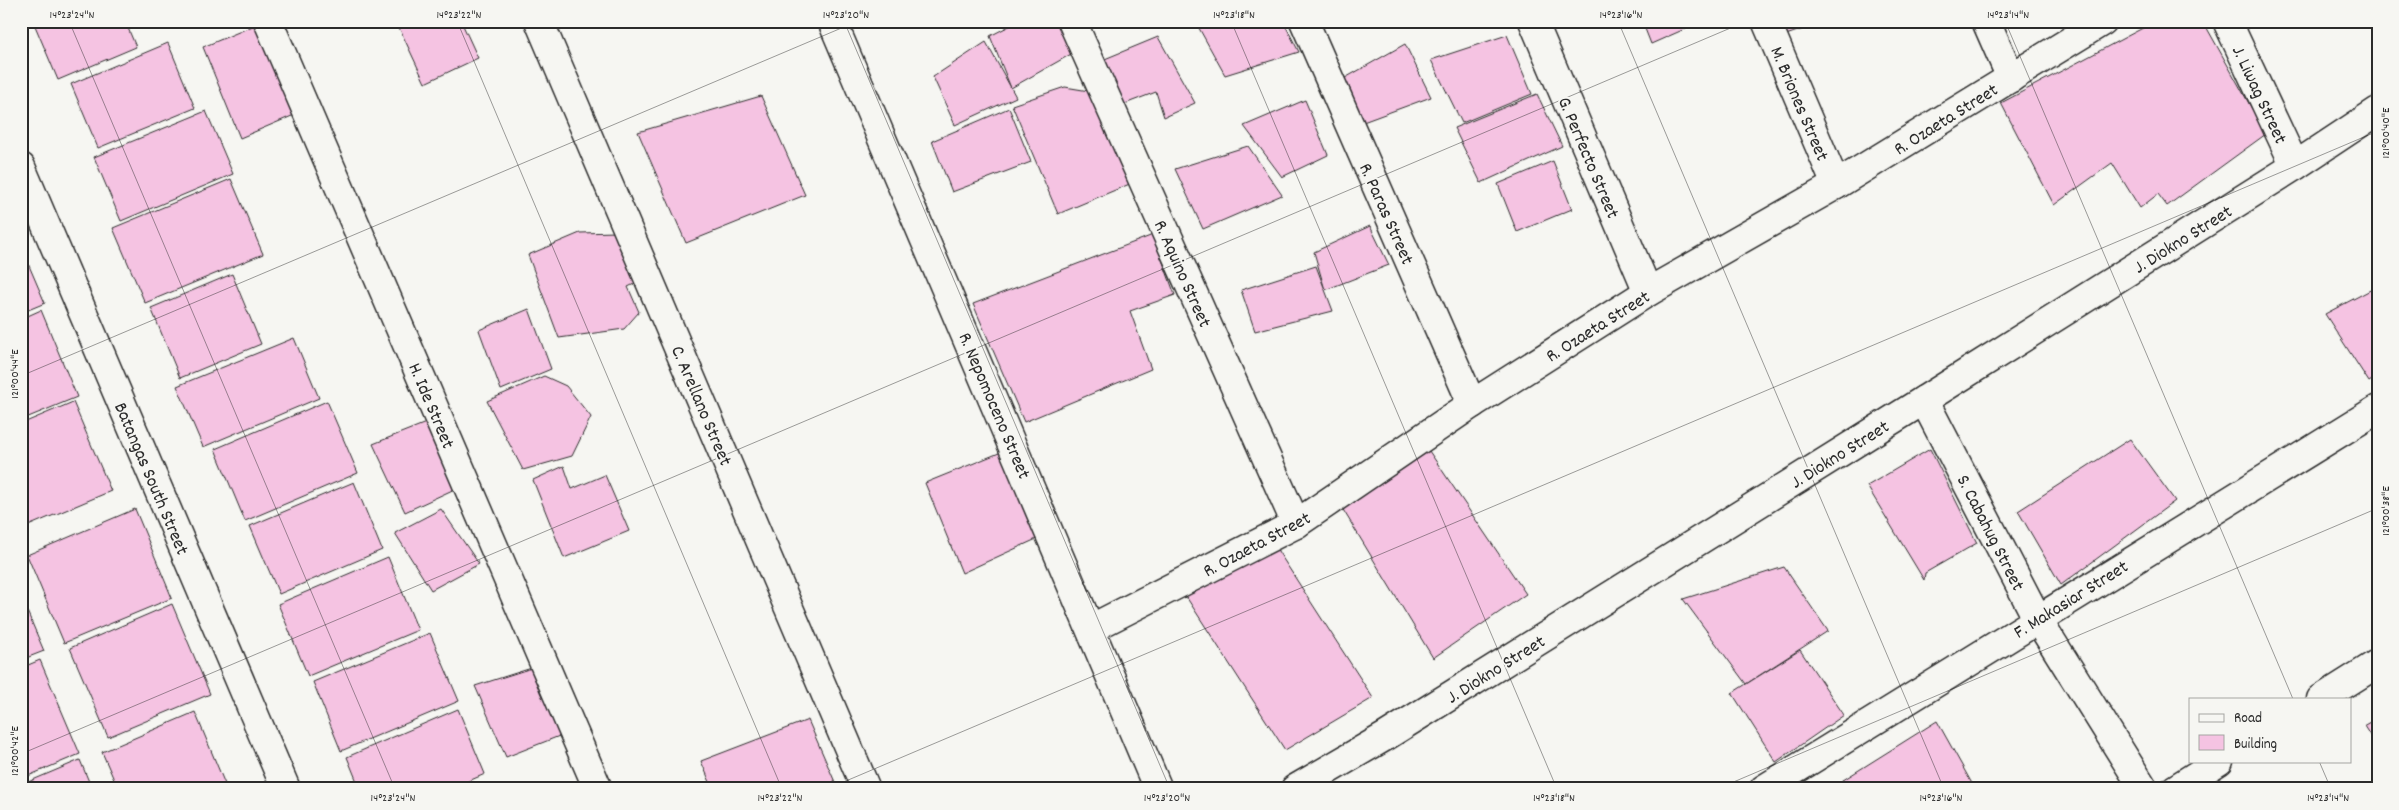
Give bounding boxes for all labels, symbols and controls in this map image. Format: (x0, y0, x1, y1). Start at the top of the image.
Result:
text: 14°23'24"N (50, 7, 94, 24)
text: 14°23'22"N (436, 7, 482, 24)
text: 14°23'20"N (823, 7, 869, 24)
text: 14°23'18"N (1213, 7, 1255, 24)
text: 14°23'16"N (1599, 7, 1643, 24)
text: 14°23'14"N (1987, 7, 2029, 24)
street label: J. Liwag Street (2223, 42, 2292, 149)
street label: M. Briones Street (1761, 43, 1834, 166)
street label: R. Ozaeta Street (1889, 78, 2004, 164)
street label: G. Perfecto Street (1549, 93, 1625, 223)
text: 121°00'40"E (2378, 107, 2395, 159)
street label: R. Paras Street (1350, 159, 1419, 270)
street label: J. Diokno Street (2129, 200, 2238, 282)
street label: R. Aquino Street (1145, 216, 1217, 332)
street label: R. Ozaeta Street (1541, 285, 1656, 371)
street label: R. Nepomoceno Street (950, 329, 1036, 484)
street label: C. Arellano Street (662, 342, 737, 471)
text: 121°00'44"E (7, 349, 24, 399)
street label: H. Ide Street (400, 359, 460, 453)
street label: Batangas South Street (105, 399, 194, 560)
street label: J. Diokno Street (1786, 415, 1895, 497)
street label: S. Cabahug Street (1948, 471, 2030, 596)
text: 121°00'38"E (2378, 486, 2395, 536)
street label: R. Ozaeta Street (1199, 506, 1316, 586)
street label: F. Makasiar Street (2009, 555, 2134, 647)
street label: J. Diokno Street (1442, 630, 1551, 712)
legend (2189, 698, 2352, 762)
text: Road (2234, 708, 2262, 730)
text: 121°00'42"E (7, 726, 24, 776)
text: Building (2234, 734, 2277, 756)
text: 14°23'24"N (371, 790, 415, 807)
text: 14°23'22"N (757, 790, 803, 807)
text: 14°23'20"N (1144, 790, 1190, 807)
text: 14°23'18"N (1533, 790, 1575, 807)
text: 14°23'16"N (1919, 790, 1963, 807)
text: 14°23'14"N (2307, 790, 2349, 807)

